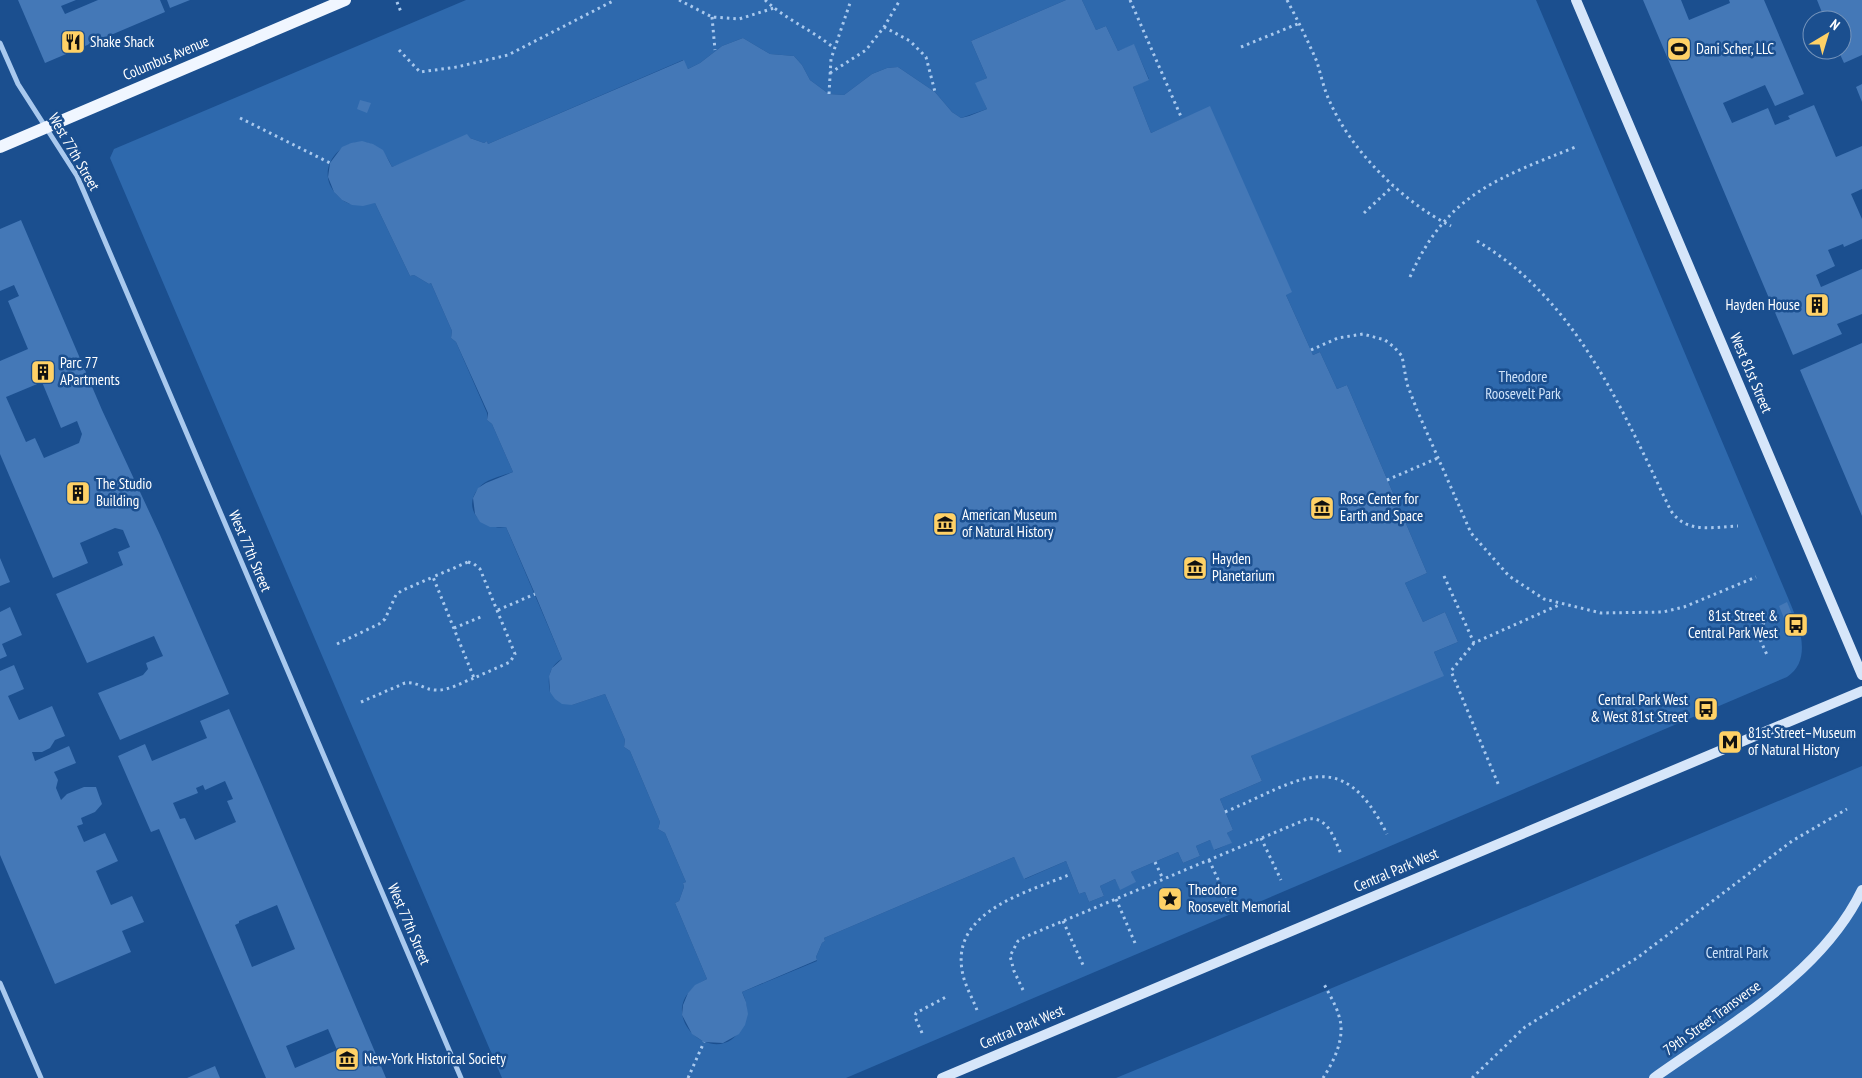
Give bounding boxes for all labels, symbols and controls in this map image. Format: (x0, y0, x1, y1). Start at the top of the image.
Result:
north arrow (1802, 10, 1852, 60)
text: N (1826, 15, 1844, 34)
restaurant icon: Shake Shack (60, 29, 86, 55)
street label: Columbus Avenue (120, 31, 212, 84)
place label: Shake Shack (90, 32, 154, 51)
sports icon: Dani Scher, LLC (1666, 36, 1692, 62)
place label: Dani Scher, LLC (1696, 39, 1774, 58)
street label: West 77th Street (45, 110, 104, 194)
building icon: Hayden House (1804, 292, 1830, 318)
place label: Hayden House (1726, 295, 1800, 314)
street label: West 81st Street (1726, 330, 1777, 416)
place label: Parc 77 APartments (60, 353, 120, 389)
building icon: Parc 77 APartments (30, 359, 56, 385)
park label: Theodore Roosevelt Park (1485, 367, 1561, 403)
place label: The Studio Building (96, 474, 152, 510)
building icon: The Studio Building (65, 480, 91, 506)
place label: Rose Center for Earth and Space (1340, 489, 1423, 525)
museum icon: Rose Center for Earth and Space (1309, 495, 1335, 521)
place label: American Museum of Natural History (962, 505, 1057, 541)
street label: West 77th Street (225, 507, 276, 594)
museum icon: American Museum of Natural History (932, 511, 958, 537)
place label: Hayden Planetarium (1212, 549, 1275, 585)
museum icon: Hayden Planetarium (1182, 555, 1208, 581)
place label: 81st Street & Central Park West (1688, 606, 1778, 642)
bus stop icon: 81st Street & Central Park West (1783, 612, 1809, 638)
place label: Central Park West & West 81st Street (1590, 690, 1688, 726)
bus stop icon: Central Park West & West 81st Street (1693, 696, 1719, 722)
place label: 81st Street–Museum of Natural History (1748, 723, 1856, 759)
metro station icon: 81st Street–Museum of Natural History (1717, 729, 1743, 755)
street label: Central Park West (1351, 843, 1441, 896)
street label: West 77th Street (384, 880, 435, 967)
place label: Theodore Roosevelt Memorial (1188, 880, 1291, 916)
place icon: Theodore Roosevelt Memorial (1157, 886, 1183, 912)
park label: Central Park (1706, 943, 1768, 962)
street label: 79th Street Transverse (1659, 976, 1764, 1059)
street label: Central Park West (977, 1000, 1067, 1053)
museum icon: New-York Historical Society (334, 1046, 360, 1072)
place label: New-York Historical Society (364, 1049, 506, 1068)

